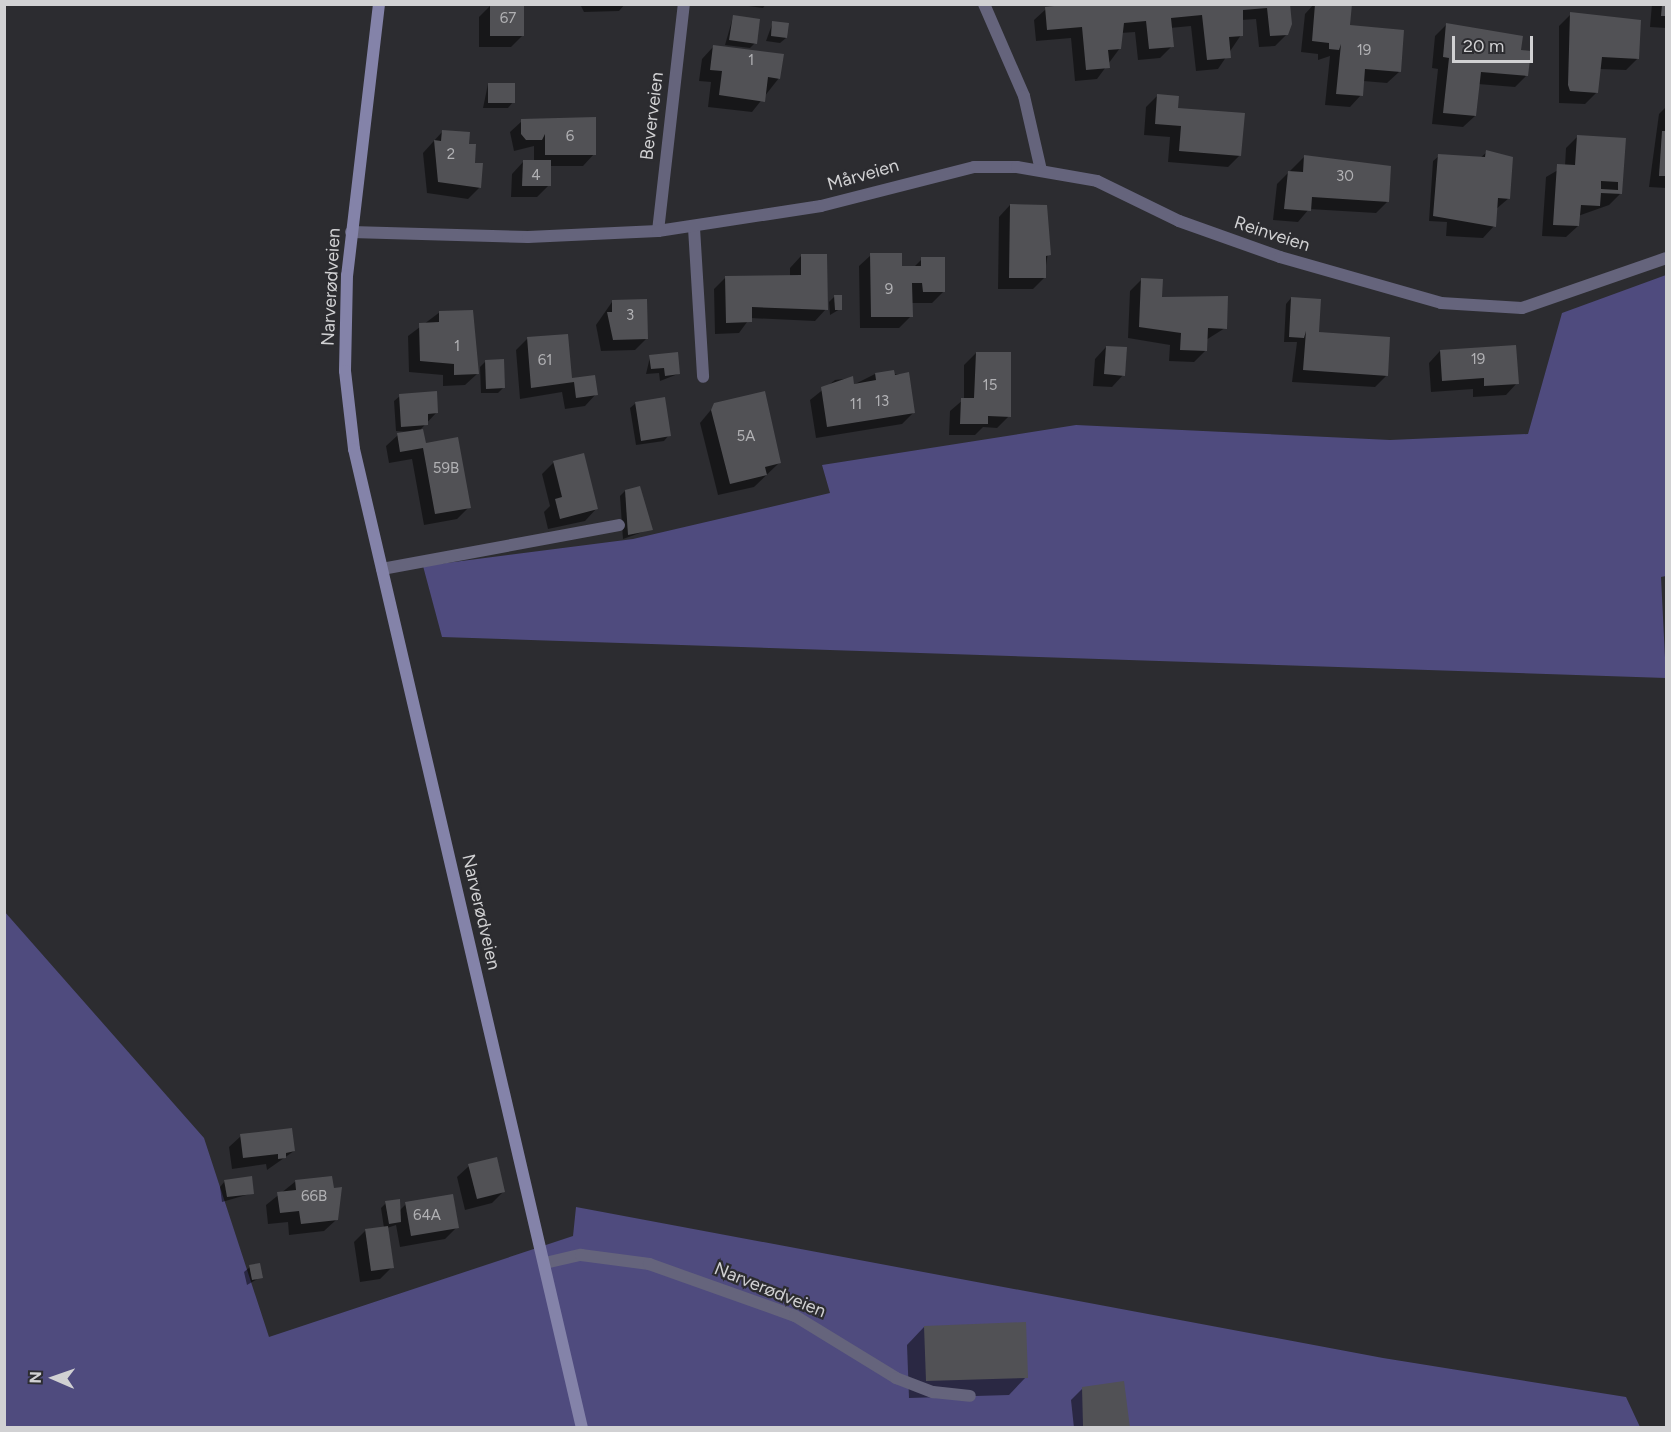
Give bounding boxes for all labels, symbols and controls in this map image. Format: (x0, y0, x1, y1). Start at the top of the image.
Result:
house number: 67 (500, 10, 516, 28)
scale bar (1455, 24, 1536, 62)
text: 20 m (1463, 35, 1504, 57)
house number: 19 (1357, 42, 1371, 60)
house number: 1 (748, 52, 754, 70)
street label: Beverveien (636, 71, 668, 161)
house number: 6 (566, 128, 574, 146)
house number: 2 (447, 146, 455, 164)
street label: Mårveien (825, 154, 901, 196)
house number: 4 (531, 167, 541, 185)
house number: 30 (1336, 168, 1354, 186)
street label: Reinveien (1231, 212, 1313, 256)
street label: Narverødveien (317, 227, 345, 347)
house number: 9 (885, 281, 893, 299)
house number: 3 (626, 307, 634, 325)
house number: 1 (454, 338, 460, 356)
house number: 19 (1471, 351, 1485, 369)
house number: 61 (538, 352, 552, 370)
house number: 15 (983, 377, 997, 395)
house number: 13 (875, 393, 889, 411)
house number: 11 (850, 396, 862, 414)
house number: 5A (737, 428, 755, 446)
house number: 59B (433, 460, 459, 478)
street label: Narverødveien (457, 852, 505, 972)
house number: 66B (301, 1188, 327, 1206)
house number: 64A (413, 1207, 441, 1225)
street label: Narverødveien (711, 1258, 829, 1322)
north arrow (24, 1348, 84, 1408)
text: N (26, 1371, 45, 1384)

